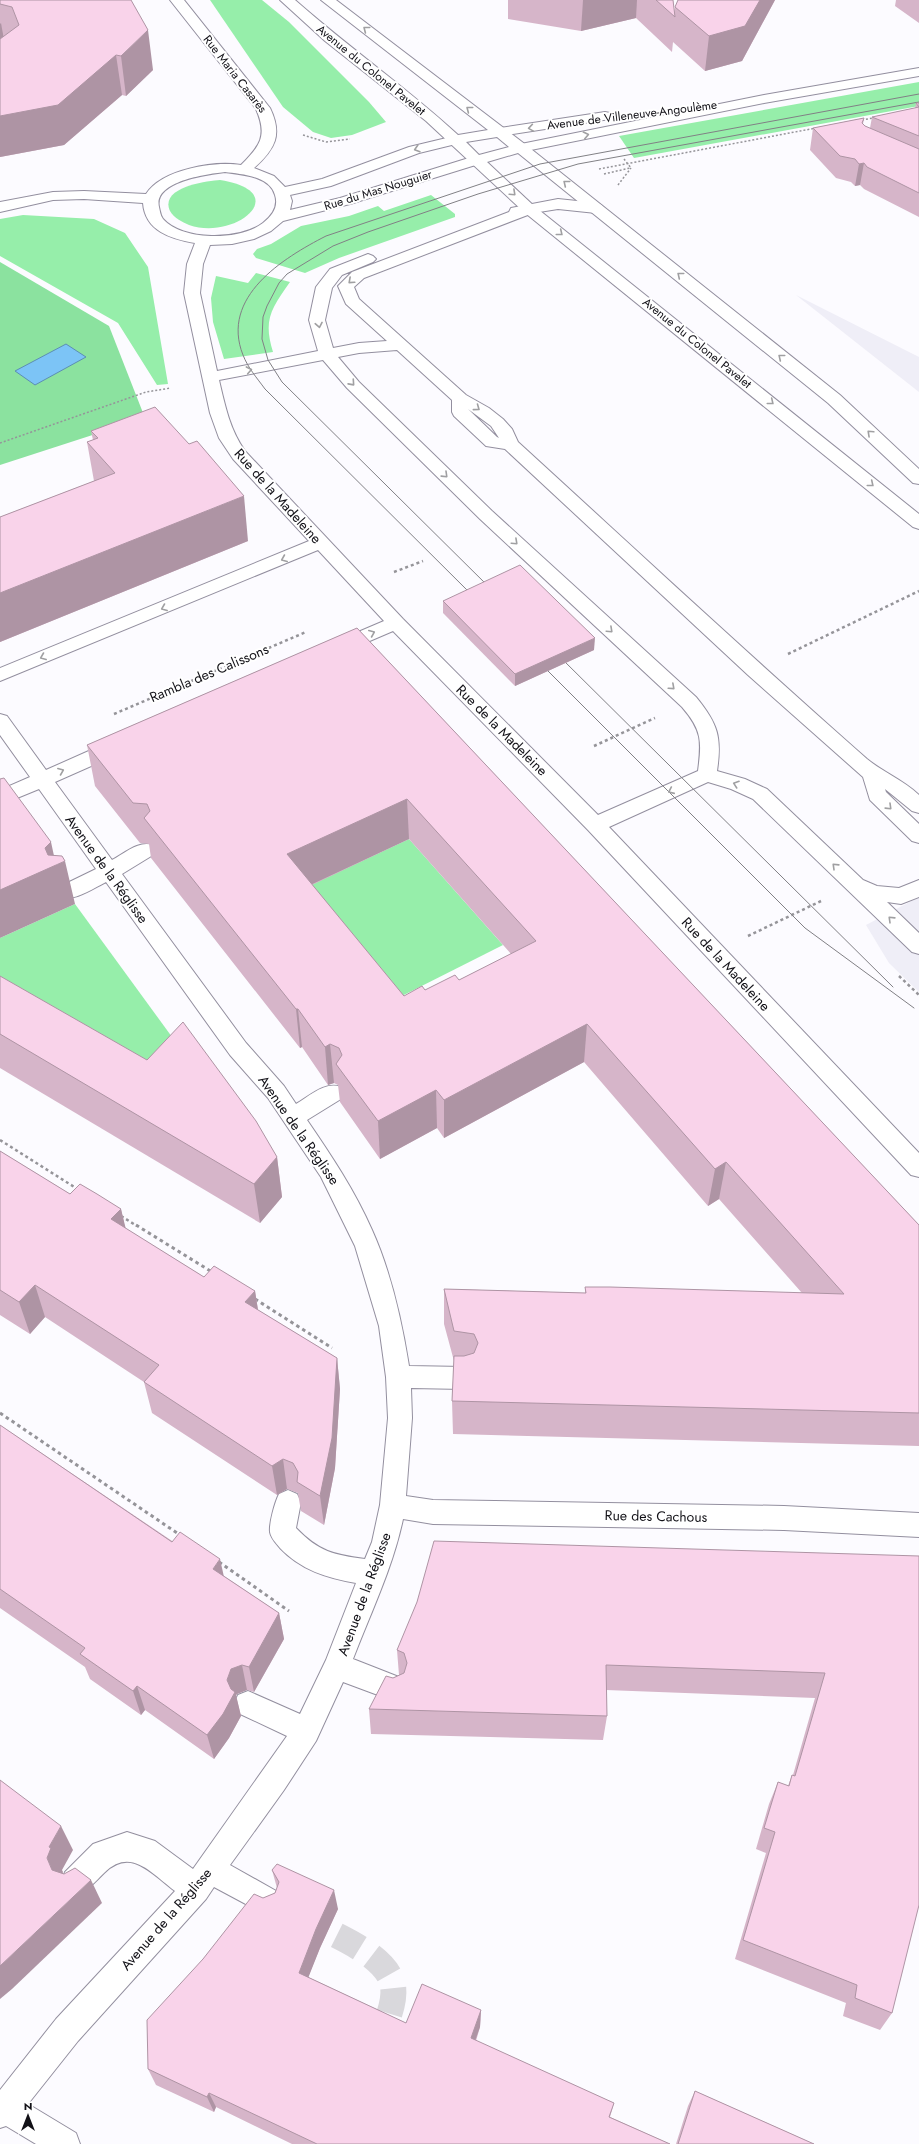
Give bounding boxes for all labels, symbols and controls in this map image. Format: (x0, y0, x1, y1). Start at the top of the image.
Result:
street label: Avenue du Colonel Pavelet (313, 20, 429, 120)
one-way arrow (364, 27, 371, 34)
street label: Rue Maria Casarès (199, 31, 271, 117)
street label: Avenue de Villeneuve-Angoulème (546, 96, 718, 134)
one-way arrow (467, 107, 474, 114)
one-way arrow (527, 123, 534, 132)
one-way arrow (583, 131, 589, 139)
one-way arrow (414, 144, 421, 153)
street label: Rue du Mas Nouguier (322, 165, 435, 215)
one-way arrow (563, 181, 570, 188)
one-way arrow (508, 188, 515, 195)
one-way arrow (555, 229, 562, 236)
one-way arrow (677, 273, 685, 280)
one-way arrow (348, 276, 356, 284)
street label: Avenue du Colonel Pavelet (639, 293, 755, 393)
one-way arrow (314, 322, 322, 328)
one-way arrow (779, 354, 786, 361)
one-way arrow (245, 367, 252, 375)
one-way arrow (347, 379, 354, 386)
one-way arrow (766, 397, 773, 404)
one-way arrow (473, 403, 480, 411)
one-way arrow (867, 430, 875, 438)
street label: Rue de la Madeleine (230, 444, 326, 548)
one-way arrow (440, 470, 448, 478)
one-way arrow (867, 480, 874, 487)
one-way arrow (510, 537, 517, 544)
one-way arrow (281, 554, 288, 562)
one-way arrow (160, 603, 168, 611)
one-way arrow (605, 625, 613, 632)
one-way arrow (369, 630, 376, 638)
street label: Rambla des Calissons (146, 639, 272, 707)
one-way arrow (40, 652, 48, 660)
street label: Rue de la Madeleine (452, 680, 552, 780)
one-way arrow (668, 682, 675, 689)
one-way arrow (57, 768, 65, 776)
one-way arrow (732, 780, 739, 788)
one-way arrow (668, 786, 676, 794)
one-way arrow (884, 802, 892, 810)
street label: Avenue de la Réglisse (61, 811, 153, 927)
one-way arrow (832, 863, 840, 871)
street label: Rue de la Madeleine (677, 913, 775, 1015)
one-way arrow (888, 916, 896, 924)
street label: Avenue de la Réglisse (254, 1071, 344, 1189)
street label: Rue des Cachous (605, 1505, 708, 1527)
street label: Avenue de la Réglisse (332, 1530, 396, 1658)
street label: Avenue de la Réglisse (116, 1863, 216, 1975)
north arrow (8, 2096, 48, 2136)
text: N (24, 2098, 32, 2114)

